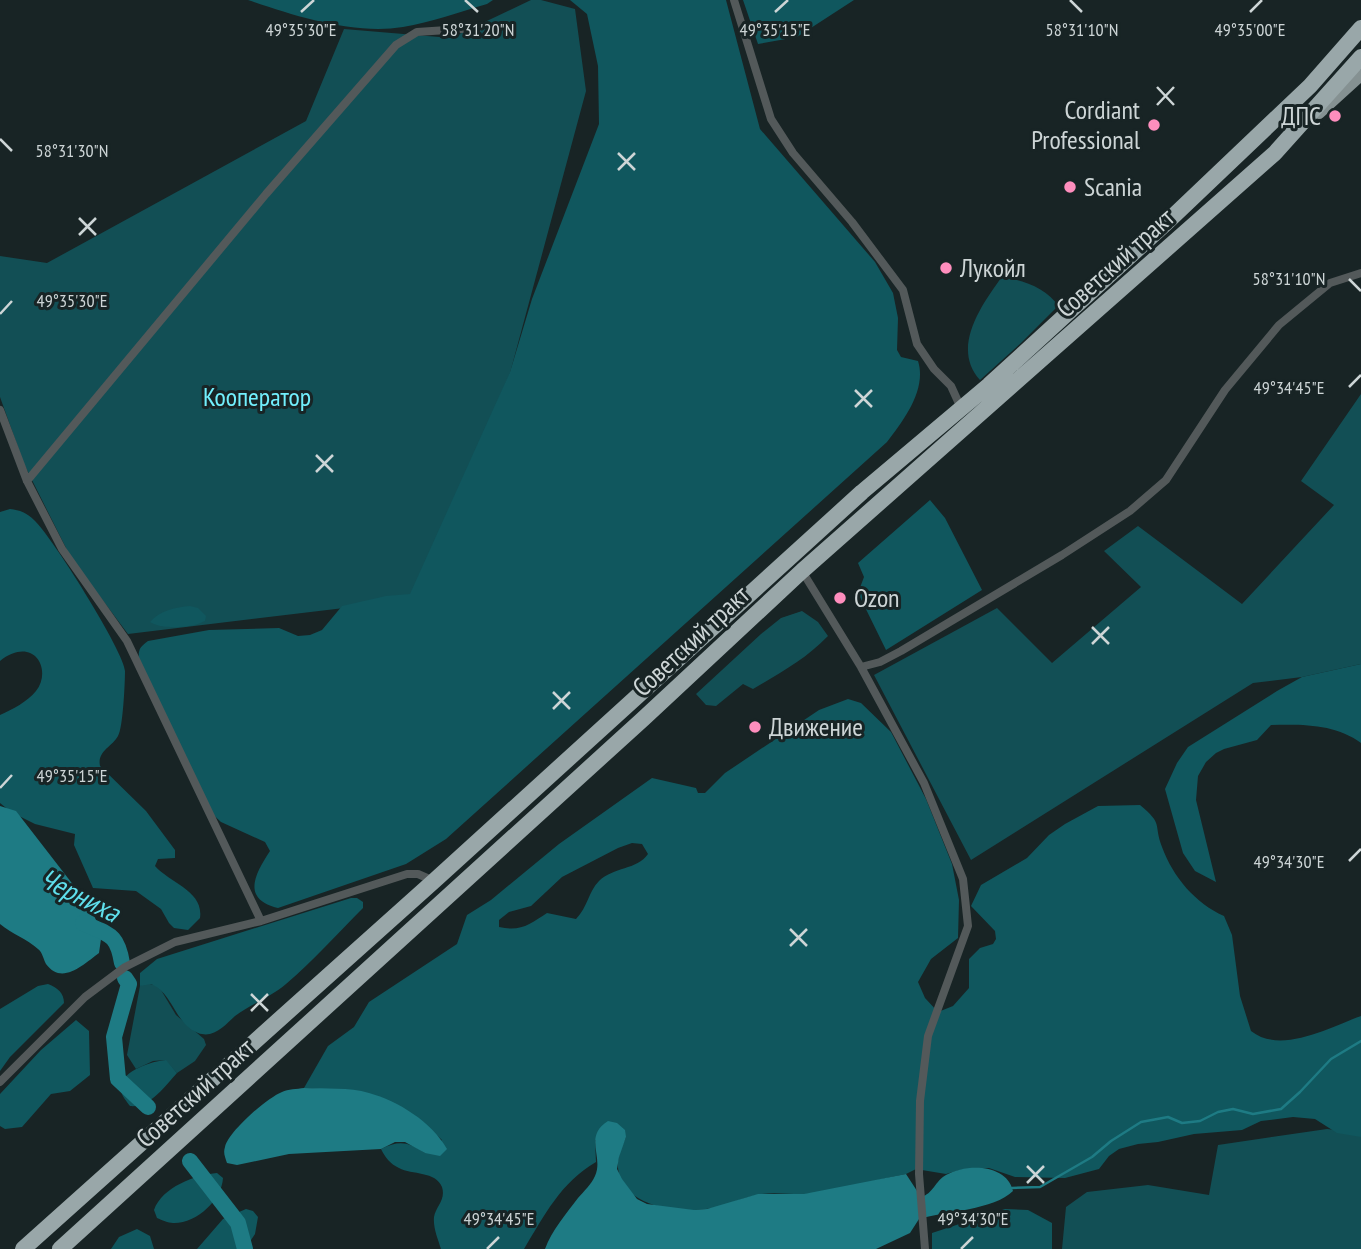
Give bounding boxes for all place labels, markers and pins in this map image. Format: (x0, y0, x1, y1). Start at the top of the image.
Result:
place label: Cordiant Professional (1031, 93, 1140, 156)
place label: ДПС (1281, 99, 1321, 132)
marker: ДПС (1327, 108, 1343, 124)
marker: Cordiant Professional (1146, 117, 1162, 133)
place label: Scania (1084, 170, 1142, 203)
marker: Scania (1062, 179, 1078, 195)
place label: Лукойл (959, 251, 1026, 284)
marker: Лукойл (938, 260, 954, 276)
place label: Ozon (854, 581, 900, 614)
marker: Ozon (832, 590, 848, 606)
place label: Движение (769, 710, 863, 743)
marker: Движение (747, 719, 763, 735)

